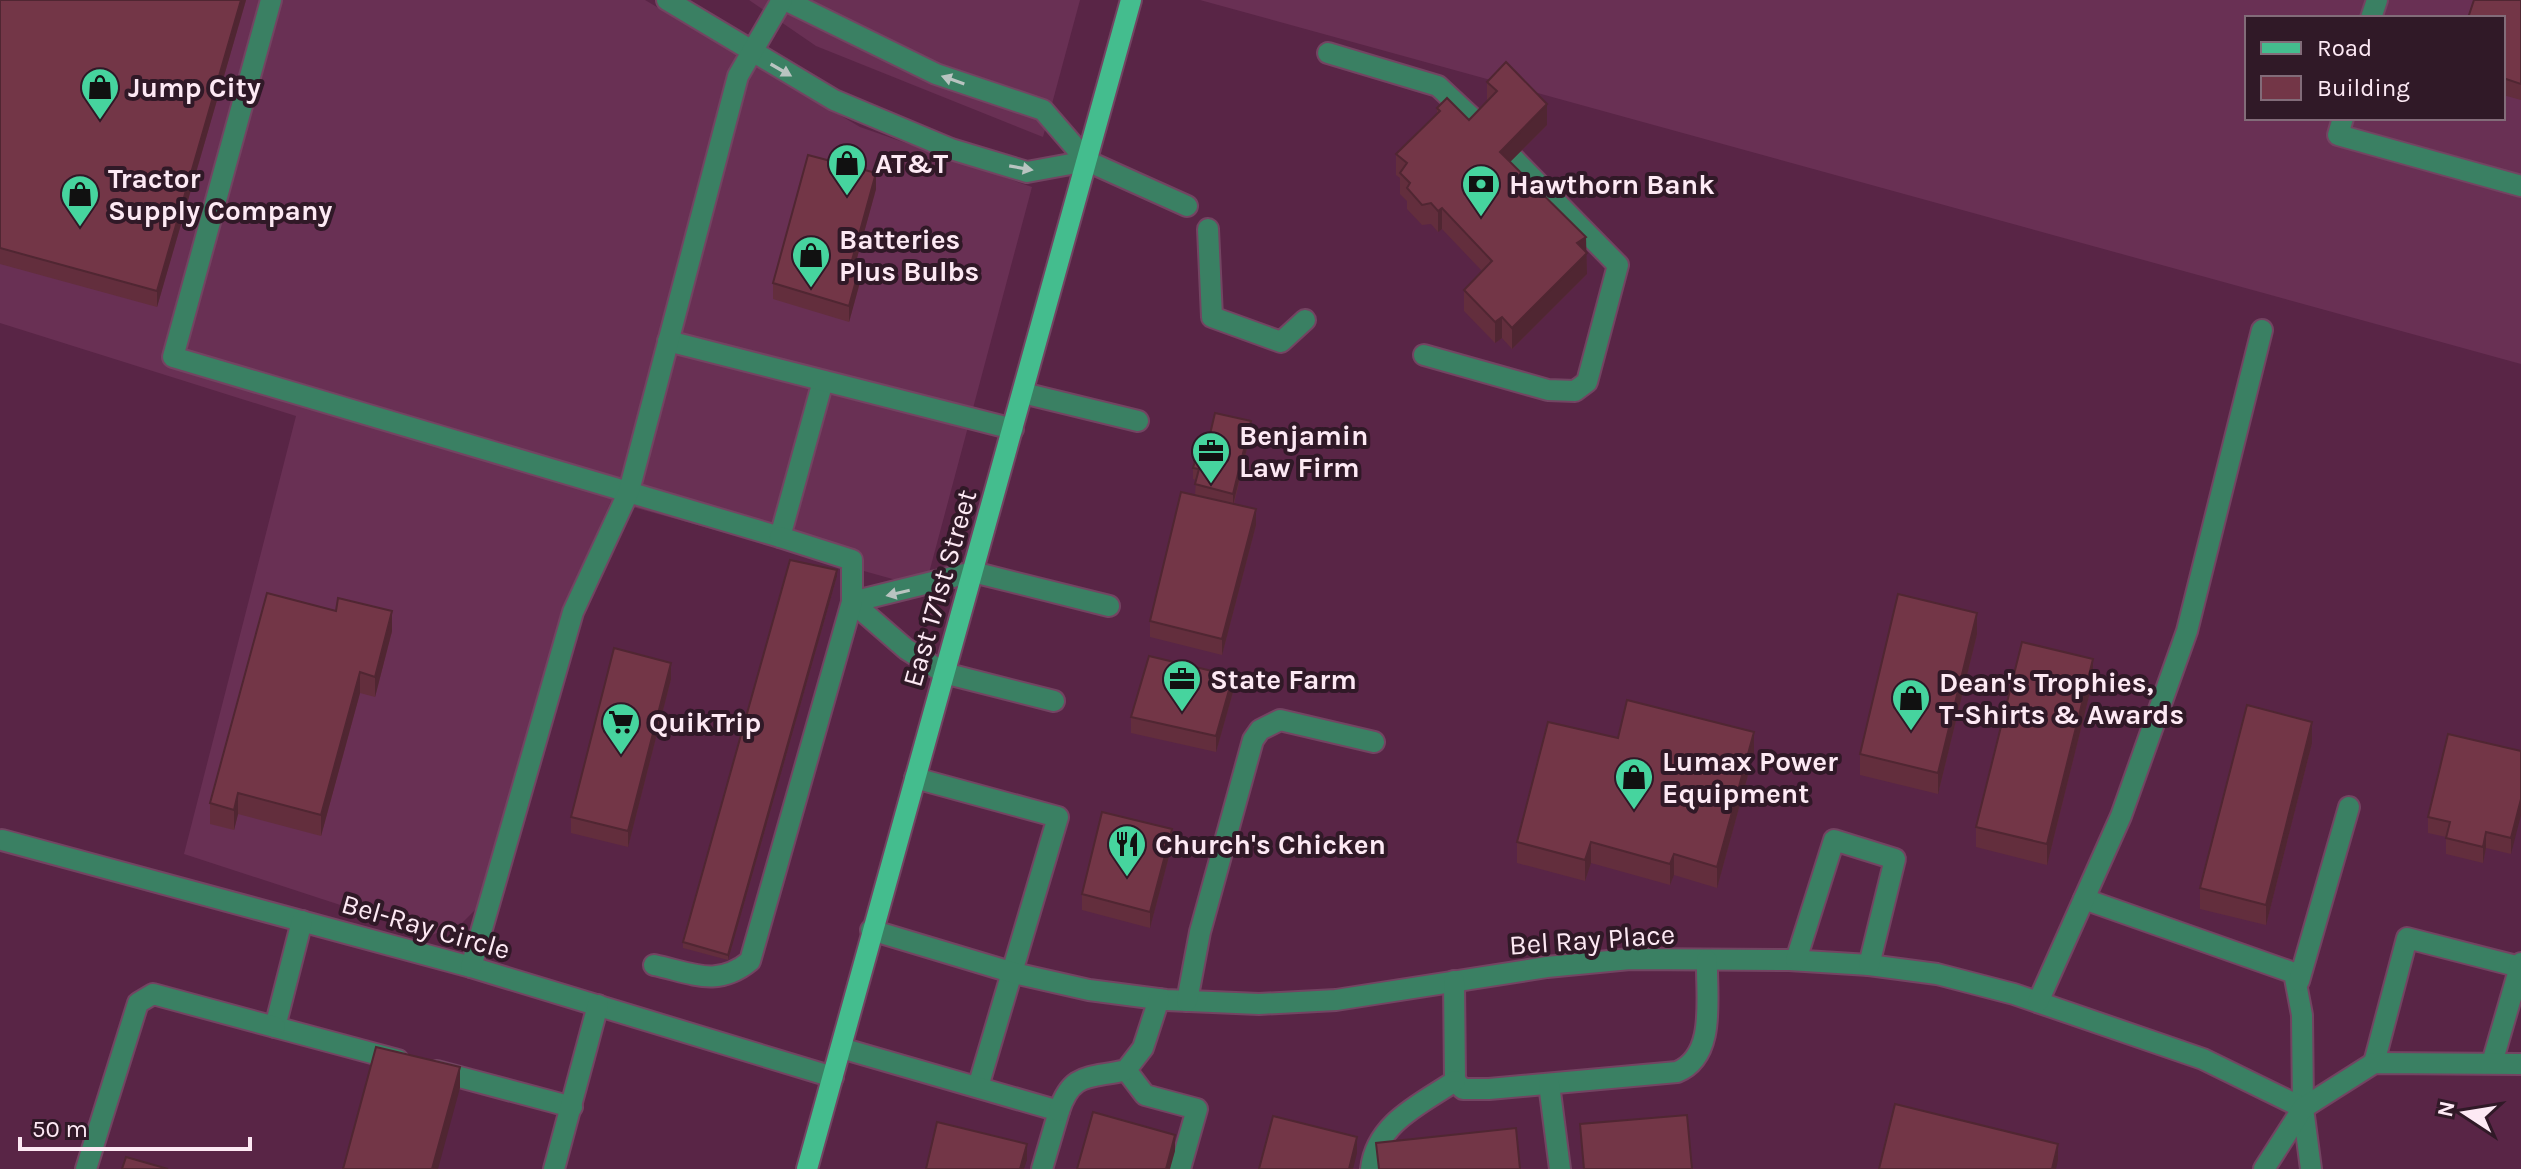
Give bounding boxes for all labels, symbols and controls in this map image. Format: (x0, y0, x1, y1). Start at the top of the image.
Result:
legend (2245, 16, 2505, 120)
text: Road (2317, 34, 2372, 62)
one-way arrow (770, 63, 792, 77)
shop icon: Jump City (79, 66, 121, 121)
place label: Jump City (128, 71, 261, 104)
one-way arrow (941, 73, 965, 85)
text: Building (2317, 74, 2410, 102)
shop icon: AT&T (826, 142, 868, 197)
place label: AT&T (875, 147, 948, 180)
place label: Tractor Supply Company (108, 162, 332, 227)
one-way arrow (1008, 163, 1033, 175)
bank icon: Hawthorn Bank (1460, 163, 1502, 218)
place label: Hawthorn Bank (1509, 168, 1715, 201)
shop icon: Tractor Supply Company (59, 173, 101, 228)
place label: Batteries Plus Bulbs (839, 223, 979, 288)
shop icon: Batteries Plus Bulbs (790, 234, 832, 289)
place label: Benjamin Law Firm (1239, 419, 1368, 484)
office icon: Benjamin Law Firm (1190, 430, 1232, 485)
street label: East 171st Street (896, 486, 983, 690)
one-way arrow (885, 587, 910, 600)
office icon: State Farm (1161, 658, 1203, 713)
place label: State Farm (1210, 663, 1357, 696)
place label: Dean's Trophies, T-Shirts & Awards (1939, 666, 2184, 731)
shop icon: Dean's Trophies, T-Shirts & Awards (1890, 677, 1932, 732)
supermarket icon: QuikTrip (600, 701, 642, 756)
place label: QuikTrip (649, 706, 761, 739)
place label: Lumax Power Equipment (1662, 745, 1838, 810)
shop icon: Lumax Power Equipment (1613, 756, 1655, 811)
restaurant icon: Church's Chicken (1106, 823, 1148, 878)
place label: Church's Chicken (1155, 828, 1386, 861)
street label: Bel-Ray Circle (338, 887, 514, 966)
street label: Bel Ray Place (1508, 917, 1676, 962)
north arrow (2425, 1073, 2505, 1153)
text: N (2432, 1099, 2461, 1119)
scale bar (20, 1101, 250, 1151)
text: 50 m (32, 1115, 88, 1143)

